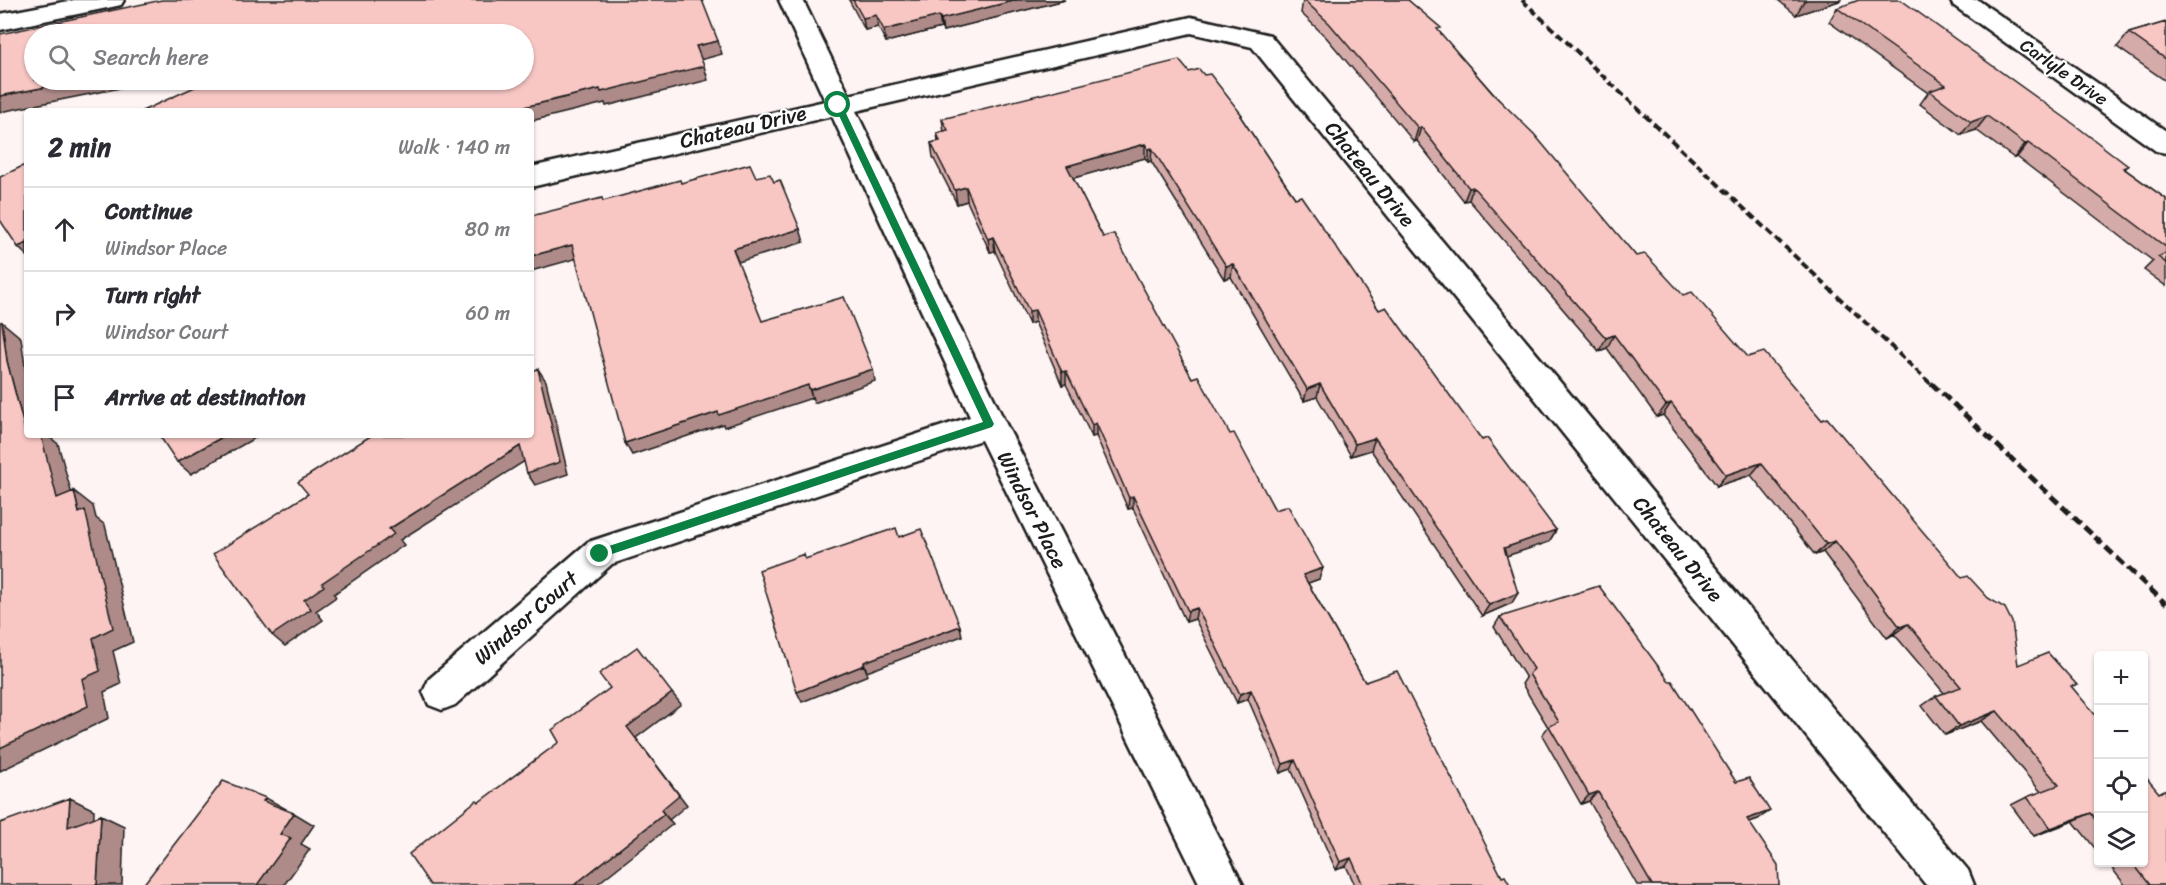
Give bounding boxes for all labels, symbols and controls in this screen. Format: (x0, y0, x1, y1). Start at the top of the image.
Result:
search box (24, 24, 534, 90)
street label: Carlyle Drive (2013, 30, 2115, 114)
text: Search here (93, 38, 209, 77)
icon: search (45, 41, 78, 74)
route start (824, 91, 850, 117)
street label: Chateau Drive (676, 94, 810, 160)
street label: Chateau Drive (1315, 112, 1425, 236)
text: 2 min (48, 124, 111, 170)
text: Walk · 140 m (398, 130, 510, 165)
text: Continue (105, 192, 193, 231)
text: 80 m (465, 212, 510, 247)
icon: ahead (48, 213, 81, 246)
text: Windsor Place (105, 231, 227, 266)
text: Turn right (105, 276, 200, 315)
text: 60 m (465, 296, 510, 331)
icon: right (48, 297, 81, 330)
text: Windsor Court (105, 315, 228, 350)
text: Arrive at destination (105, 378, 306, 417)
icon: arrive (48, 381, 81, 414)
street label: Windsor Place (986, 444, 1078, 576)
street label: Chateau Drive (1623, 487, 1733, 611)
route end (586, 540, 612, 566)
street label: Windsor Court (465, 560, 589, 675)
map controls (2094, 651, 2148, 867)
button: + (2094, 651, 2148, 705)
button: − (2094, 705, 2148, 759)
button: locate (2094, 759, 2148, 813)
button: layers (2094, 813, 2148, 867)

